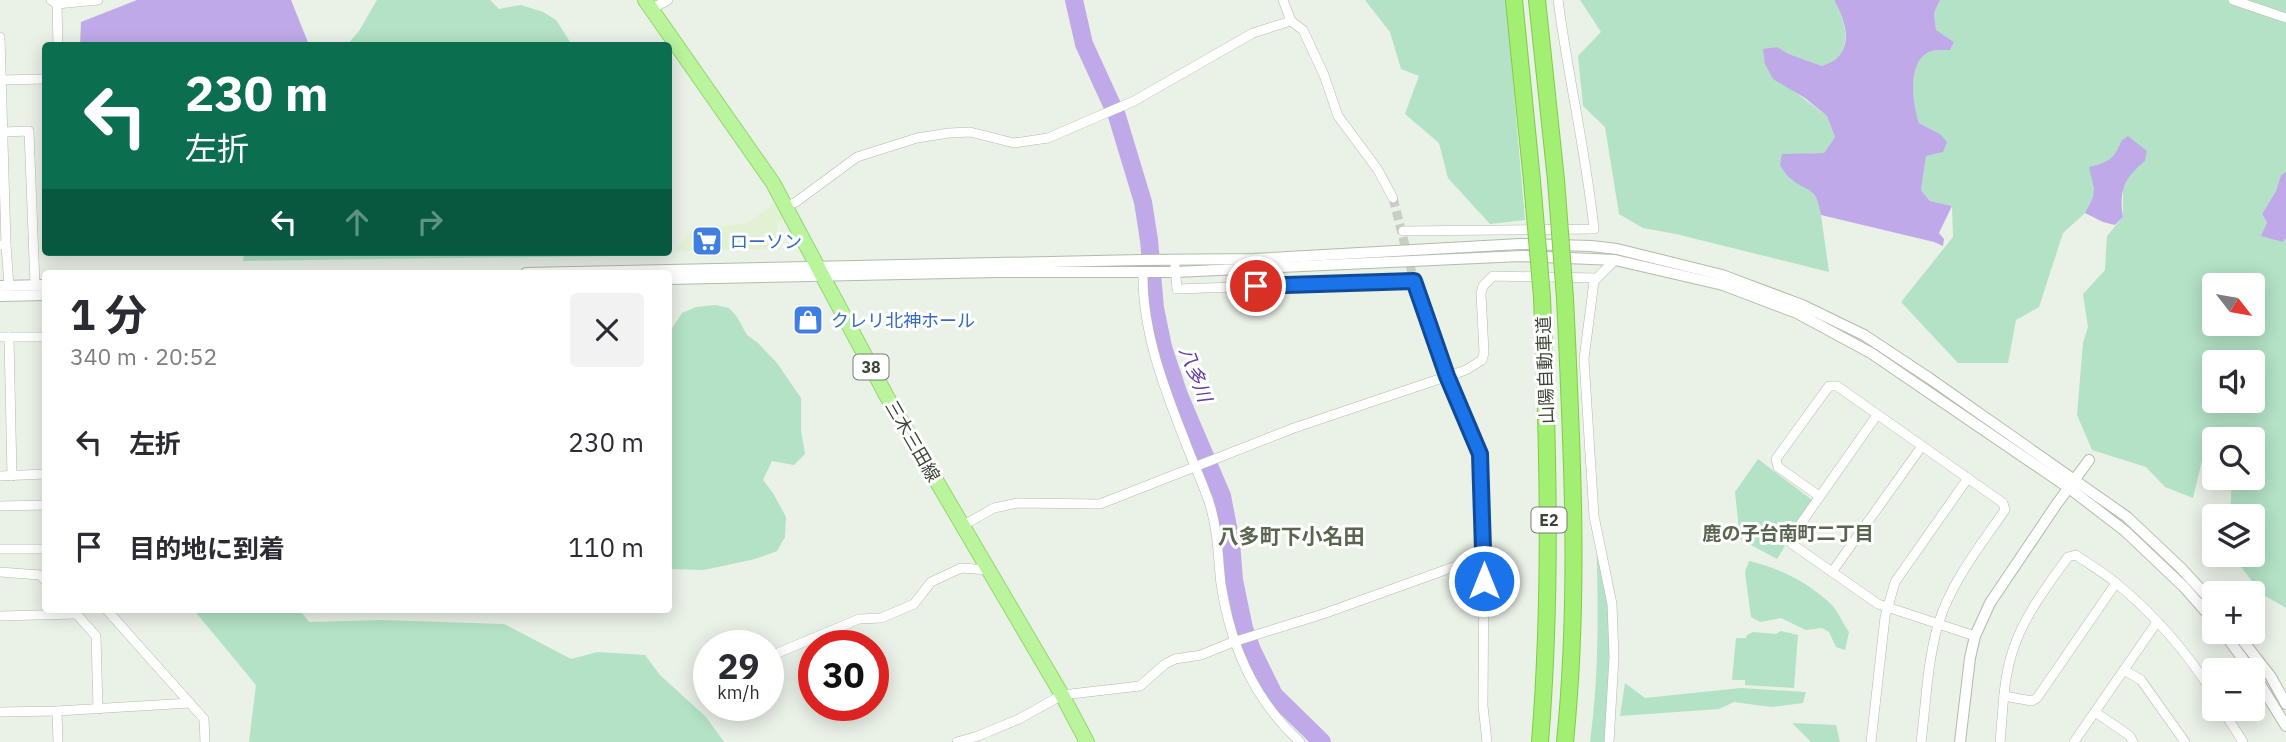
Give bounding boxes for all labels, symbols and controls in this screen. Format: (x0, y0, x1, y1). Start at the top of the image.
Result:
text: 230 m (185, 61, 329, 124)
icon: left (70, 70, 161, 161)
text: 左折 (185, 127, 249, 169)
icon: left (265, 203, 303, 241)
icon: ahead (338, 203, 376, 241)
icon: right (411, 203, 449, 241)
supermarket icon: ローソン (690, 224, 724, 258)
place label: ローソン (730, 230, 802, 253)
pin (1226, 256, 1286, 316)
icon: arrive (1237, 267, 1275, 305)
north arrow (2202, 273, 2264, 336)
map controls (2202, 273, 2265, 721)
text: 1 分 (70, 287, 147, 342)
button: close (570, 293, 644, 367)
shop icon: クレリ北神ホール (791, 303, 825, 337)
place label: クレリ北神ホール (831, 309, 975, 332)
street label: 山陽自動車道 (1532, 316, 1558, 424)
text: 340 m · 20:52 (70, 341, 217, 371)
water label: 八多川 (1175, 343, 1218, 407)
button: sound (2202, 350, 2265, 413)
road number: 38 (854, 354, 888, 380)
street label: 三木三田線 (881, 396, 945, 486)
icon: left (70, 423, 108, 461)
text: 230 m (568, 425, 644, 459)
text: 左折 (129, 426, 181, 460)
button: search (2202, 427, 2265, 490)
button: layers (2202, 504, 2265, 567)
road number: E2 (1532, 508, 1566, 533)
district label: 鹿の子台南町二丁目 (1702, 521, 1874, 545)
district label: 八多町下小名田 (1218, 522, 1365, 550)
icon: arrive (70, 528, 108, 566)
text: 110 m (568, 530, 644, 564)
text: 目的地に到着 (129, 531, 285, 565)
position arrow (1447, 544, 1521, 618)
button: + (2202, 581, 2265, 644)
speed limit sign: 30 (798, 630, 889, 721)
text: 29 (717, 643, 760, 689)
button: − (2202, 658, 2265, 721)
text: km/h (717, 681, 760, 704)

